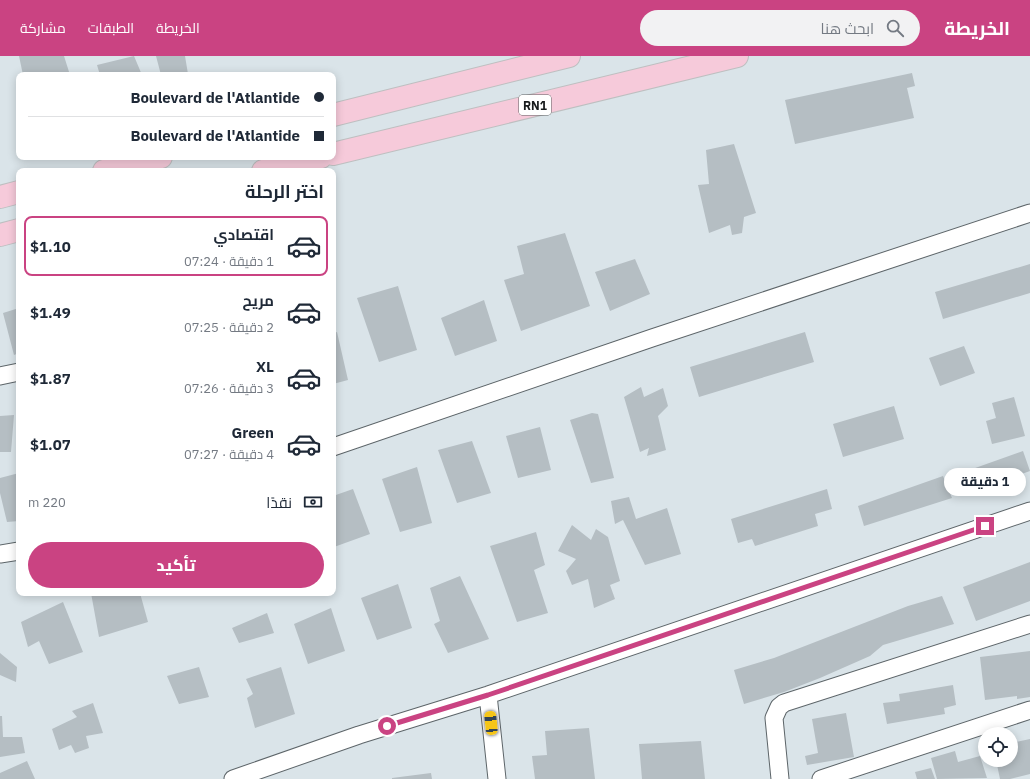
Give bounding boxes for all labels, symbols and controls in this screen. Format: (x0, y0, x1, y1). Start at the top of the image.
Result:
search box (640, 10, 920, 46)
text: الخريطة (944, 16, 1010, 40)
icon: search (884, 17, 906, 39)
text: مشاركة (20, 19, 66, 37)
text: الطبقات (88, 19, 134, 37)
text: الخريطة (156, 19, 200, 37)
text: ابحث هنا (820, 19, 874, 38)
text: Boulevard de l'Atlantide (130, 88, 300, 107)
road number: RN1 (519, 95, 551, 115)
text: Boulevard de l'Atlantide (130, 126, 300, 145)
text: اختر الرحلة (245, 180, 324, 203)
text: اقتصادي (214, 225, 274, 244)
icon: car (286, 228, 322, 264)
text: $1.10 (30, 237, 71, 256)
text: 1 دقيقة · 07:24 (184, 253, 274, 270)
text: مريح (242, 291, 274, 310)
icon: car (286, 294, 322, 330)
text: $1.49 (30, 303, 71, 322)
text: 2 دقيقة · 07:25 (184, 319, 274, 336)
text: XL (256, 357, 274, 376)
icon: car (286, 360, 322, 396)
text: $1.87 (30, 369, 71, 388)
text: 3 دقيقة · 07:26 (184, 380, 274, 397)
text: Green (231, 423, 274, 442)
icon: car (286, 426, 322, 462)
text: $1.07 (30, 435, 71, 454)
text: 4 دقيقة · 07:27 (184, 446, 274, 463)
callout: 1 دقيقة (944, 468, 1026, 496)
text: 1 دقيقة (961, 473, 1009, 490)
icon: cash (302, 491, 324, 513)
text: نقدًا (266, 493, 292, 512)
text: 220 m (28, 494, 66, 511)
route end (976, 517, 994, 535)
button: تأكيد (28, 542, 324, 588)
car (484, 710, 498, 736)
route start (378, 717, 396, 735)
map controls (978, 727, 1018, 767)
button: locate (978, 727, 1018, 767)

